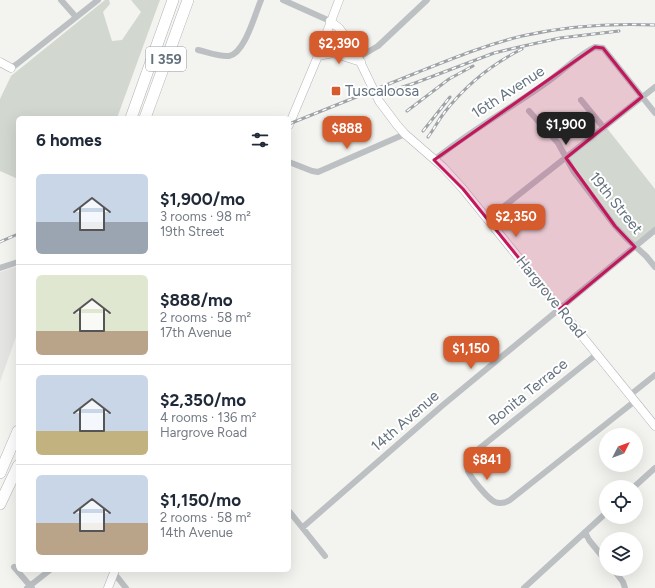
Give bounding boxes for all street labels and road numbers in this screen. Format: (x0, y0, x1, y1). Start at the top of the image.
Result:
road number: I 359 (146, 47, 186, 71)
street label: 16th Avenue (468, 62, 548, 122)
street label: 19th Street (586, 168, 647, 238)
street label: Hargrove Road (512, 252, 590, 342)
street label: Bonita Terrace (485, 355, 571, 429)
street label: 14th Avenue (367, 387, 443, 455)

